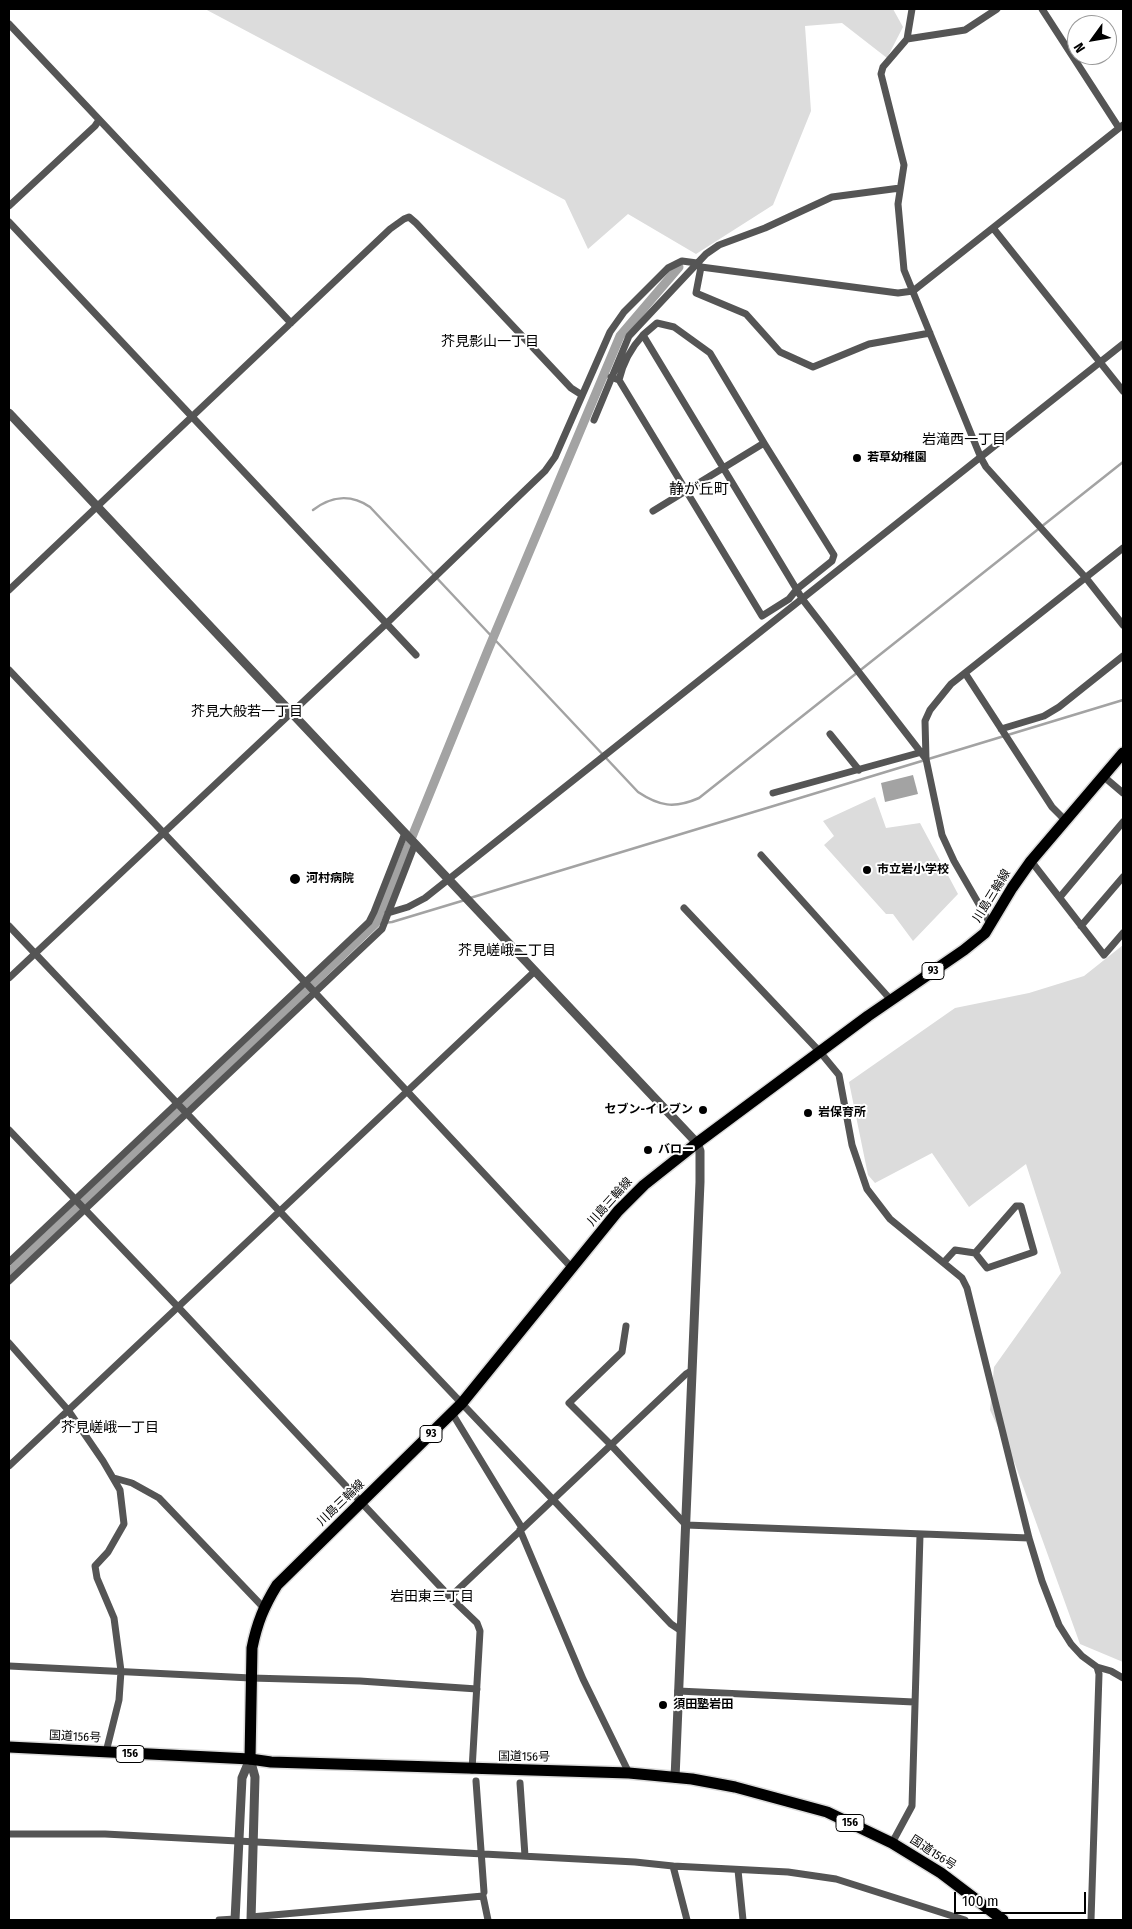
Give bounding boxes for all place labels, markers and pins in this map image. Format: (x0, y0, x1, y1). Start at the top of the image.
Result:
place label: 若草幼稚園 (867, 451, 927, 465)
marker: 若草幼稚園 (851, 452, 863, 464)
place label: 市立岩小学校 (877, 863, 949, 877)
marker: 市立岩小学校 (861, 864, 873, 876)
marker: 河村病院 (288, 872, 302, 886)
place label: 河村病院 (306, 872, 354, 886)
place label: セブン-イレブン (605, 1103, 693, 1117)
marker: セブン-イレブン (697, 1104, 709, 1116)
place label: 岩保育所 (818, 1106, 866, 1120)
marker: 岩保育所 (802, 1107, 814, 1119)
place label: バロー (658, 1143, 694, 1157)
marker: バロー (642, 1144, 654, 1156)
place label: 須田塾岩田 (673, 1698, 733, 1712)
marker: 須田塾岩田 (657, 1699, 669, 1711)

